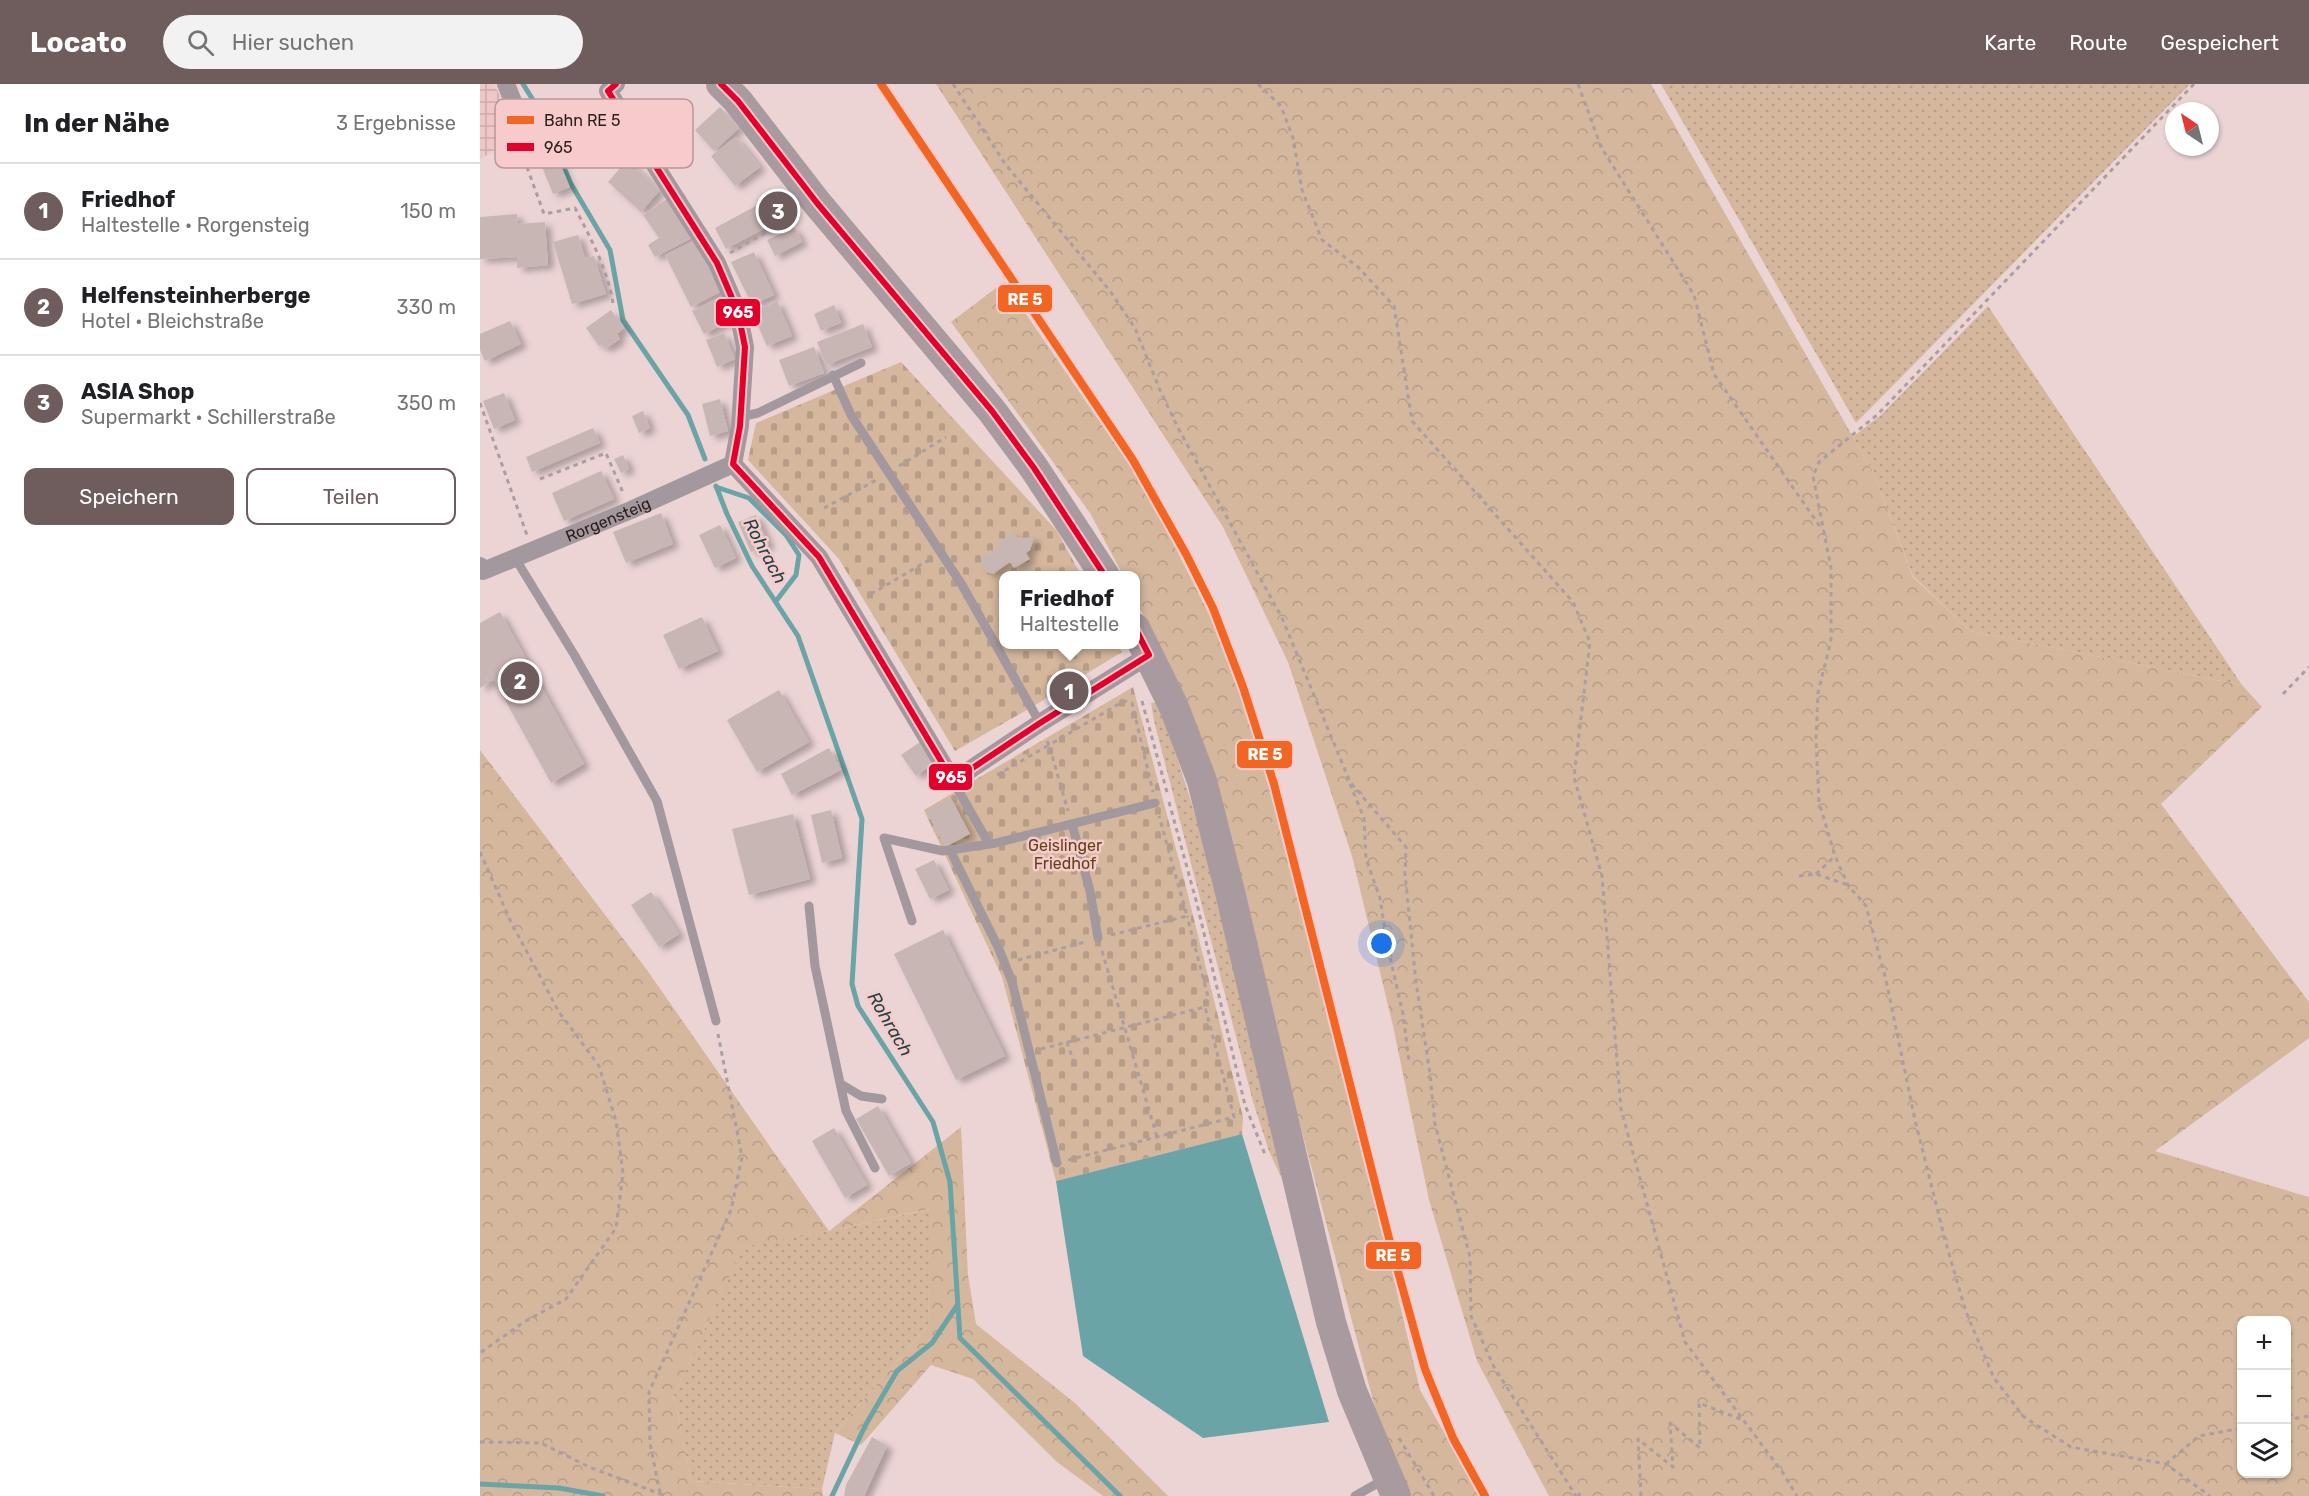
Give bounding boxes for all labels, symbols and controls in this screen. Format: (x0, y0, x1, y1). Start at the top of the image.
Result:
search box (163, 15, 583, 69)
text: Locato (30, 26, 127, 59)
icon: search (184, 26, 217, 59)
text: Hier suchen (232, 29, 354, 56)
text: Karte (1984, 30, 2036, 55)
text: Route (2069, 30, 2128, 55)
text: Gespeichert (2161, 30, 2279, 55)
legend (495, 99, 693, 168)
north arrow (2165, 102, 2219, 156)
text: In der Nähe (24, 108, 170, 139)
text: 3 Ergebnisse (336, 111, 456, 135)
text: Bahn RE 5 (544, 111, 620, 130)
text: 965 (544, 138, 572, 157)
text: Friedhof (81, 186, 175, 213)
pin: 3 (758, 188, 798, 234)
text: 1 (39, 199, 48, 223)
text: 150 m (400, 199, 456, 223)
text: Haltestelle · Rorgensteig (81, 213, 310, 237)
text: Helfensteinherberge (81, 282, 311, 309)
line badge: RE 5 (997, 284, 1053, 313)
text: RE 5 (1007, 290, 1043, 309)
text: 2 (37, 295, 50, 319)
text: 330 m (397, 295, 456, 319)
line badge: 965 (715, 298, 761, 327)
text: 965 (723, 303, 753, 322)
text: Hotel · Bleichstraße (81, 309, 264, 333)
text: ASIA Shop (81, 378, 194, 405)
text: 3 (37, 391, 50, 415)
text: 350 m (397, 391, 456, 415)
text: Supermarkt · Schillerstraße (81, 405, 336, 429)
button: Speichern (24, 468, 234, 525)
button: Teilen (246, 468, 456, 525)
street label: Rorgensteig (562, 493, 653, 546)
water label: Rohrach (739, 514, 791, 588)
popup (999, 571, 1140, 649)
text: Friedhof (1020, 585, 1114, 612)
text: Haltestelle (1020, 612, 1119, 636)
pin: 2 (500, 658, 540, 704)
pin: 1 (1050, 668, 1088, 714)
line badge: RE 5 (1236, 740, 1293, 769)
text: RE 5 (1247, 745, 1283, 764)
line badge: 965 (928, 763, 973, 791)
text: 965 (936, 768, 966, 787)
park label: Geislinger Friedhof (1028, 836, 1102, 873)
your location (1367, 929, 1396, 958)
water label: Rohrach (863, 988, 917, 1060)
line badge: RE 5 (1365, 1241, 1422, 1270)
text: RE 5 (1375, 1246, 1411, 1265)
map controls (2237, 1316, 2291, 1478)
button: + (2237, 1316, 2291, 1370)
button: − (2237, 1370, 2291, 1424)
button: layers (2237, 1424, 2291, 1478)

